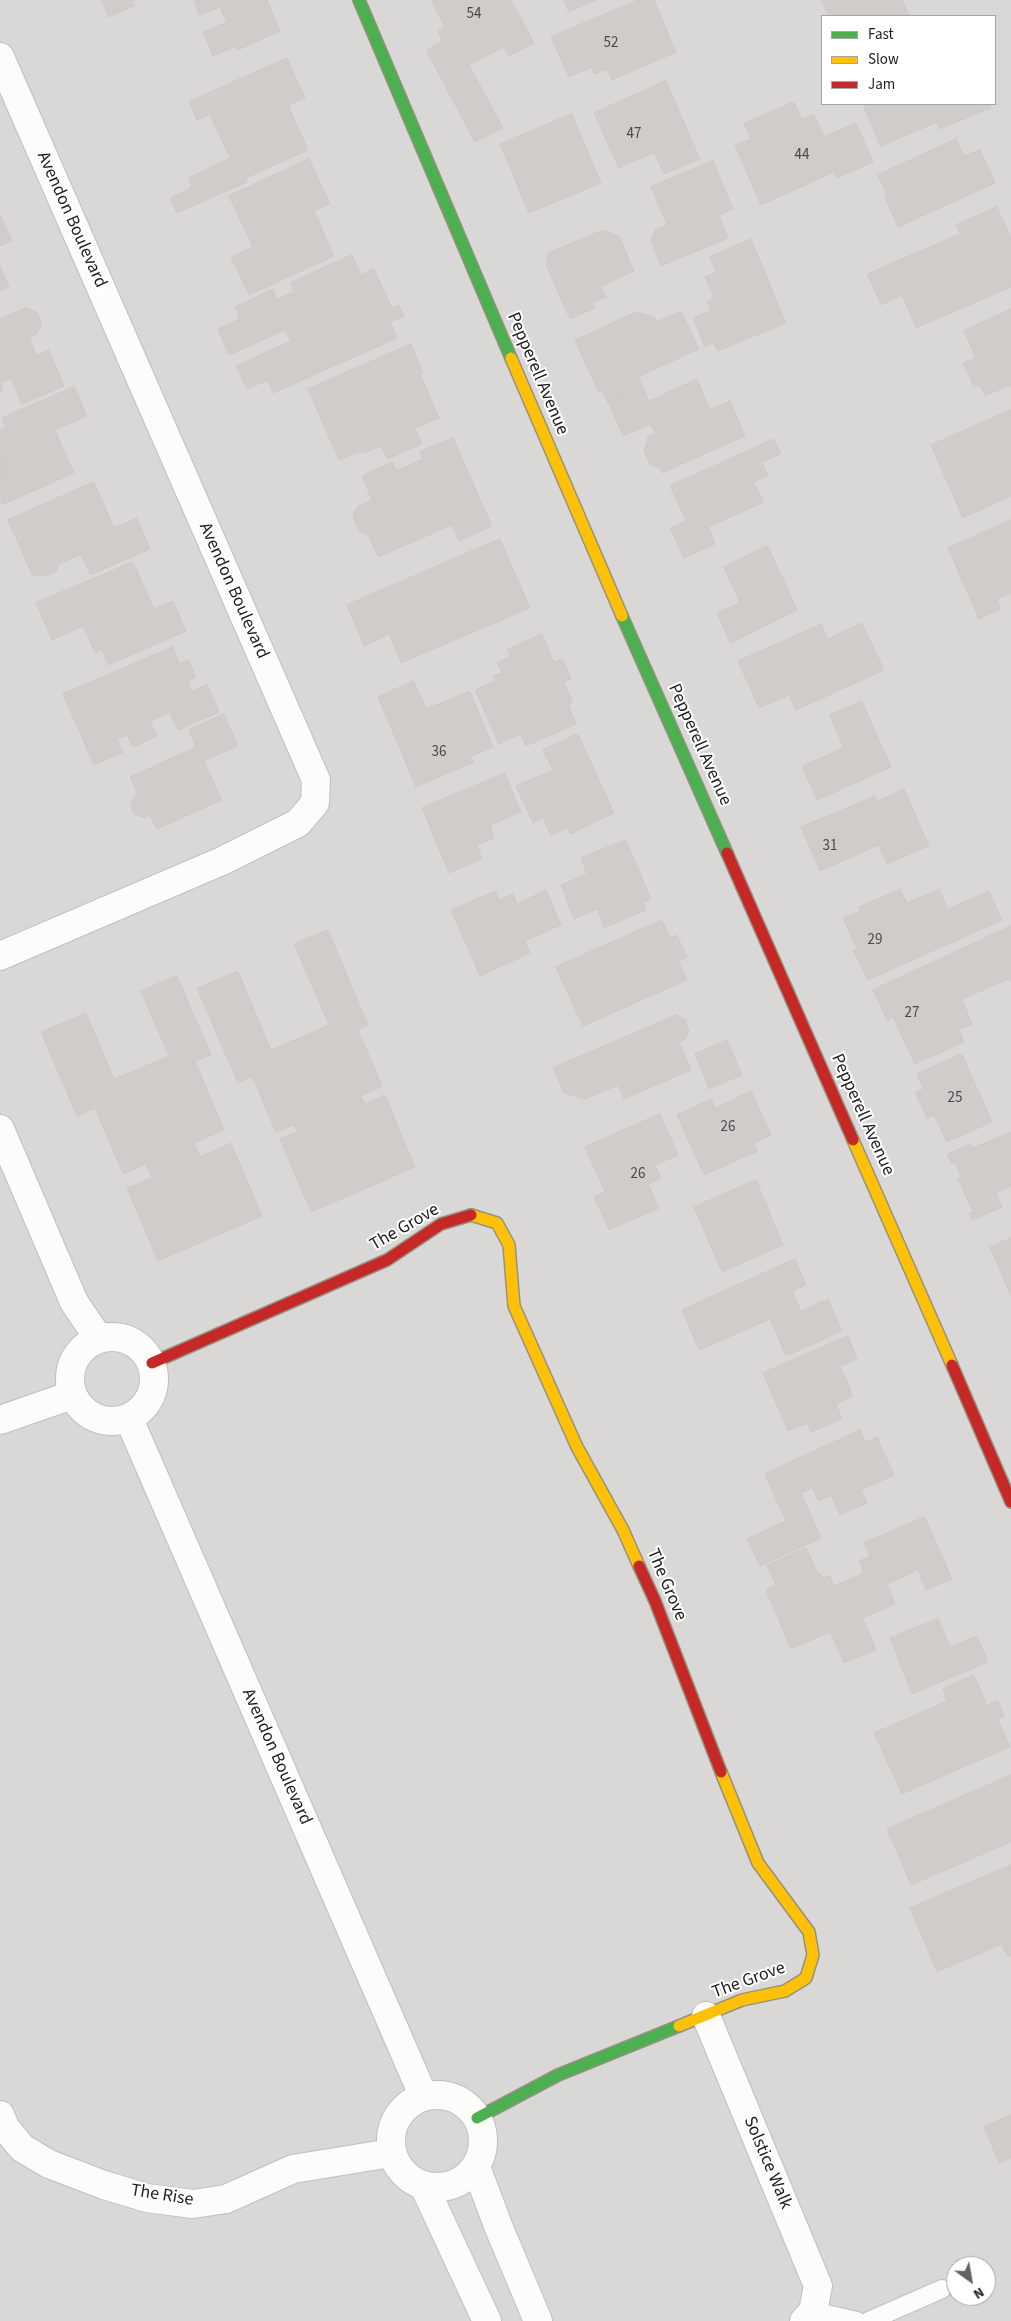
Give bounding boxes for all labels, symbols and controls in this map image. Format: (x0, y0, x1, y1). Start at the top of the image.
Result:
house number: 54 (467, 6, 481, 24)
legend (821, 15, 996, 105)
text: Fast (868, 24, 894, 45)
house number: 52 (604, 35, 618, 53)
text: Slow (868, 49, 899, 70)
text: Jam (868, 74, 895, 95)
house number: 47 (627, 126, 641, 144)
house number: 44 (795, 147, 809, 165)
street label: Avendon Boulevard (31, 149, 111, 291)
street label: Pepperell Avenue (501, 310, 573, 438)
street label: Avendon Boulevard (193, 520, 273, 662)
street label: Pepperell Avenue (663, 681, 735, 809)
house number: 36 (432, 744, 446, 762)
house number: 31 (823, 838, 837, 856)
house number: 29 (868, 932, 882, 950)
house number: 27 (905, 1005, 919, 1023)
street label: Pepperell Avenue (826, 1051, 898, 1179)
house number: 25 (948, 1090, 962, 1108)
house number: 26 (721, 1119, 735, 1137)
house number: 26 (631, 1166, 645, 1184)
street label: The Grove (367, 1200, 443, 1256)
street label: The Grove (641, 1546, 691, 1624)
street label: Avendon Boulevard (236, 1686, 316, 1828)
street label: The Grove (710, 1958, 788, 2004)
street label: Solstice Walk (738, 2113, 796, 2213)
street label: The Rise (129, 2180, 195, 2212)
north arrow (946, 2256, 996, 2306)
text: N (969, 2282, 988, 2304)

